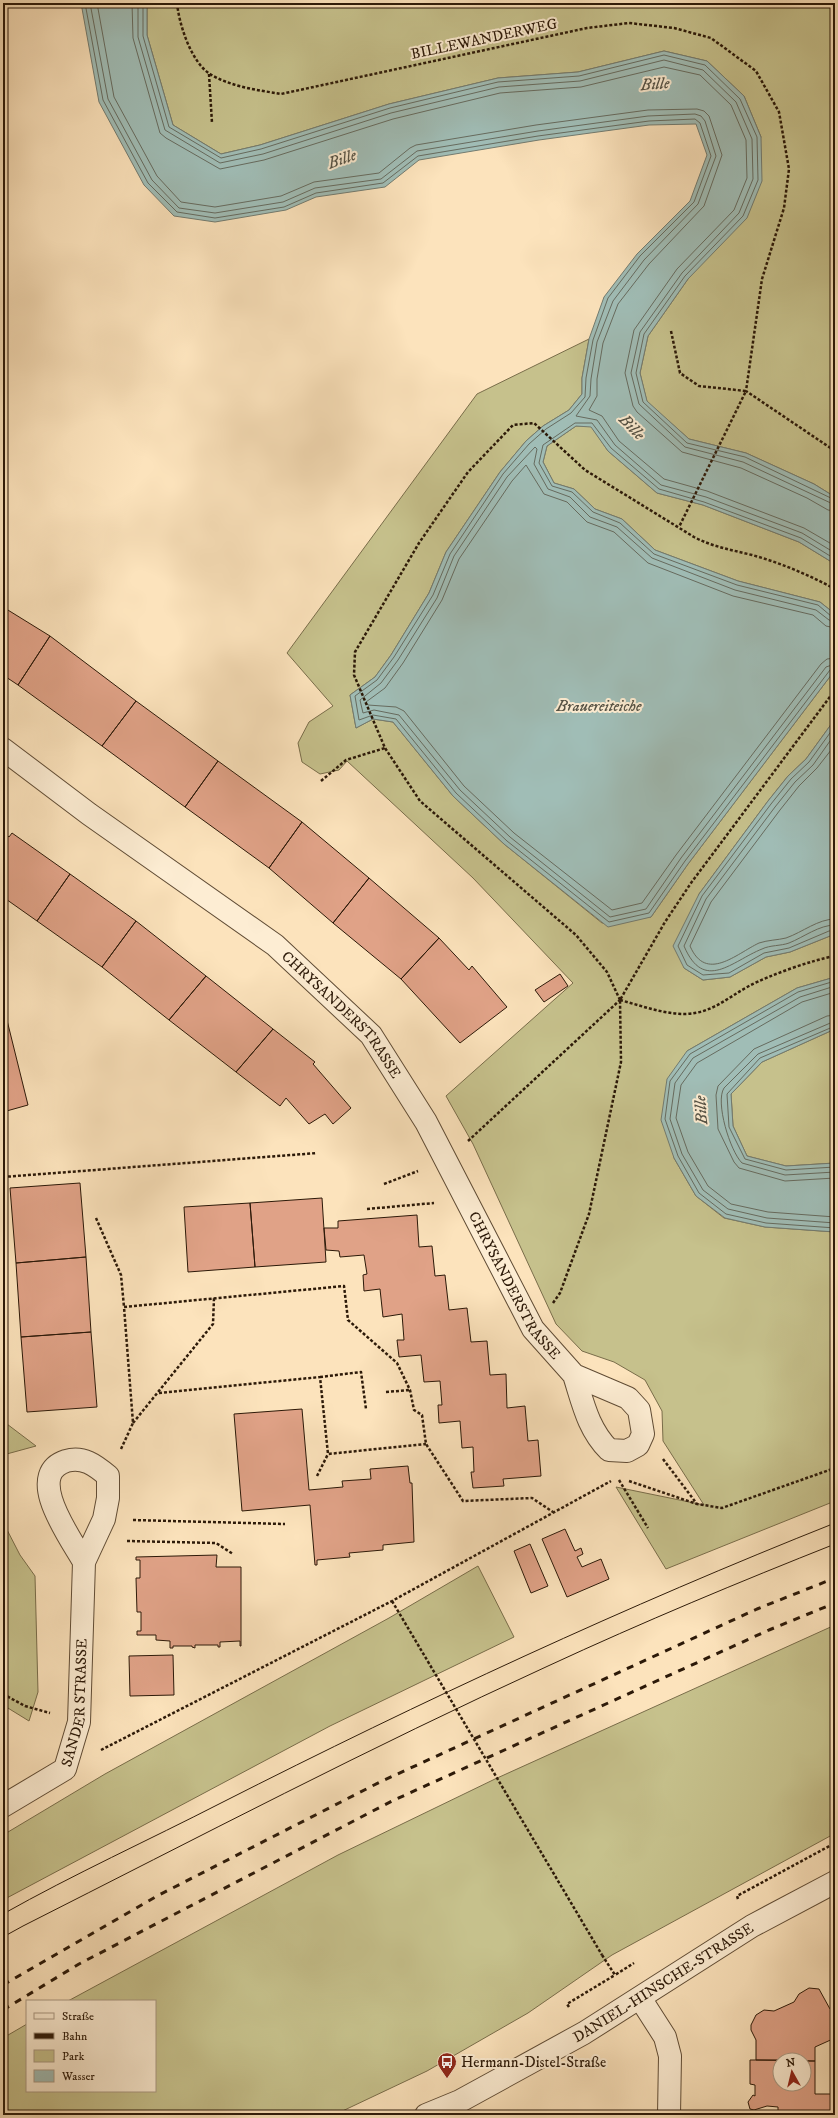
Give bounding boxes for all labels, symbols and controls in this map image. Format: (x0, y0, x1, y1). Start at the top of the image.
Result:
street label: BILLEWANDERWEG (409, 14, 559, 64)
water label: Bille (639, 73, 671, 95)
water label: Bille (324, 145, 359, 173)
water label: Bille (614, 409, 650, 445)
water label: Brauereiteiche (556, 696, 642, 716)
street label: CHRYSANDERSTRASSE (278, 947, 406, 1082)
water label: Bille (690, 1094, 712, 1126)
street label: CHRYSANDERSTRASSE (464, 1208, 565, 1364)
street label: SANDER STRASSE (57, 1638, 91, 1769)
street label: DANIEL-HINSCHE-STRASSE (570, 1918, 757, 2047)
legend (26, 2000, 156, 2092)
text: Straße (62, 2009, 94, 2024)
text: Bahn (62, 2029, 88, 2044)
text: Park (62, 2049, 84, 2064)
bus stop icon: Hermann-Distel-Straße (436, 2051, 458, 2079)
north arrow (772, 2052, 812, 2092)
place label: Hermann-Distel-Straße (461, 2053, 606, 2072)
text: N (785, 2056, 796, 2071)
text: Wasser (61, 2069, 95, 2084)

